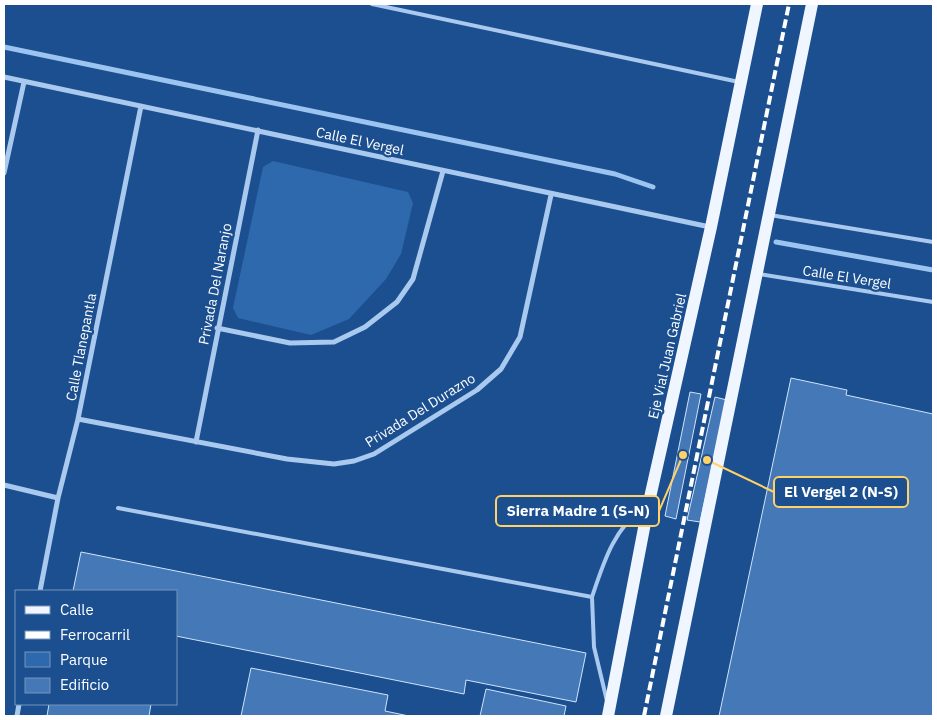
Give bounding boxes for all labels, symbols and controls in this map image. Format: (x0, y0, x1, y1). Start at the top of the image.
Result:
street label: Calle El Vergel (314, 123, 406, 159)
street label: Privada Del Naranjo (194, 221, 236, 346)
street label: Calle El Vergel (801, 261, 893, 293)
street label: Calle Tlanepantla (62, 291, 100, 402)
street label: Eje Vial Juan Gabriel (644, 291, 690, 421)
street label: Privada Del Durazno (362, 369, 479, 451)
callout: El Vergel 2 (N-S) (774, 477, 908, 507)
text: El Vergel 2 (N-S) (784, 482, 898, 501)
callout: Sierra Madre 1 (S-N) (496, 496, 659, 526)
text: Sierra Madre 1 (S-N) (506, 501, 650, 520)
legend (15, 590, 178, 705)
text: Calle (60, 600, 94, 619)
text: Ferrocarril (60, 625, 130, 644)
text: Parque (60, 650, 108, 669)
text: Edificio (60, 675, 109, 694)

